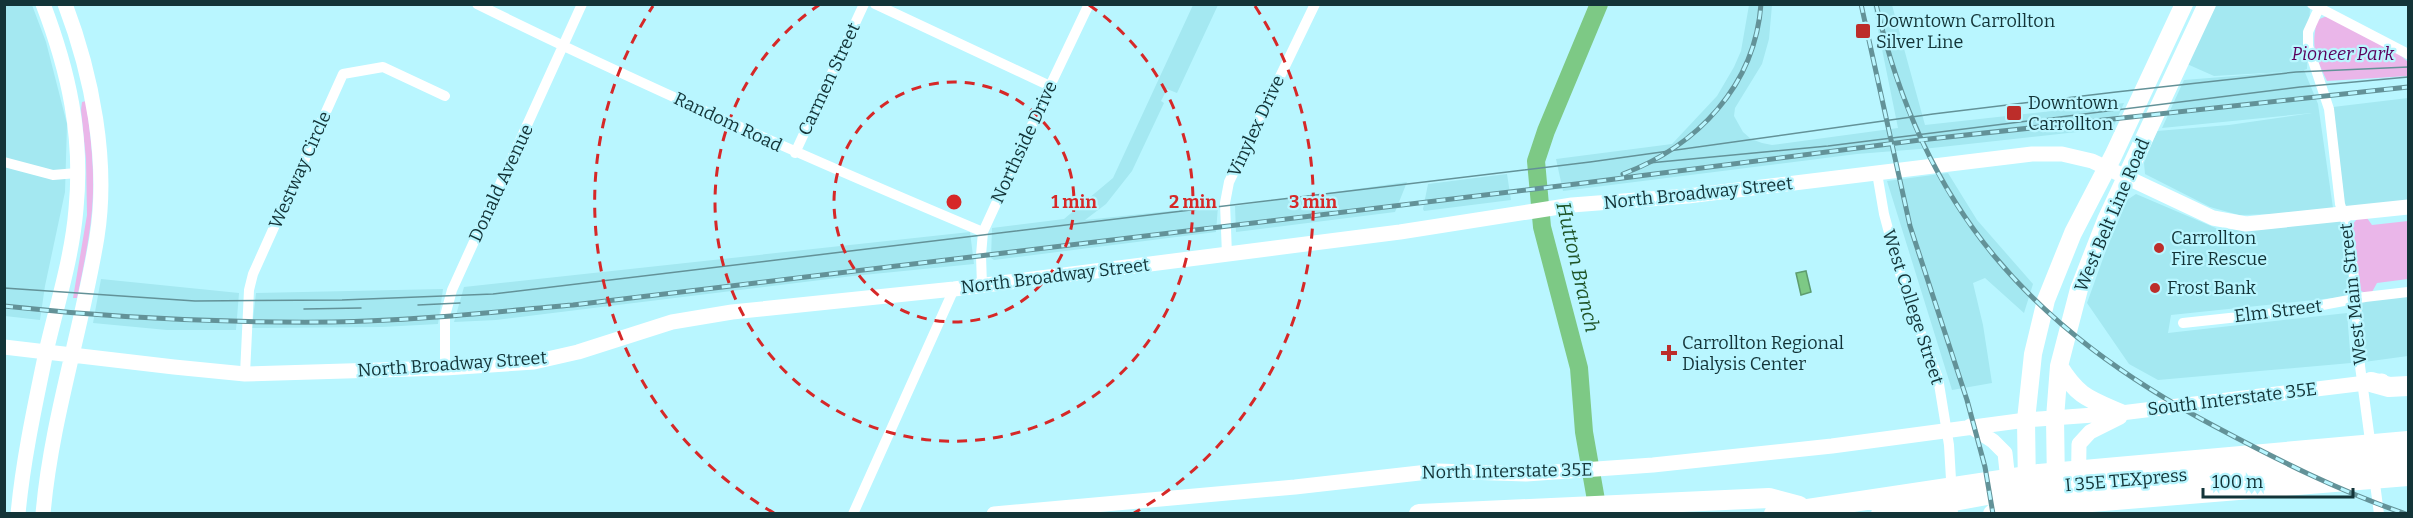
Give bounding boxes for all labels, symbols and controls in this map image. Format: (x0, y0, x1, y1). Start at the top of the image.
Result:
place label: Downtown Carrollton Silver Line (1876, 10, 2056, 53)
street label: Carmen Street (793, 19, 865, 139)
marker: Downtown Carrollton Silver Line (1854, 22, 1872, 40)
park label: Pioneer Park (2292, 43, 2395, 65)
street label: Vinylex Drive (1223, 72, 1289, 180)
street label: Northside Drive (986, 77, 1062, 207)
street label: Random Road (670, 87, 786, 157)
place label: Downtown Carrollton (2028, 92, 2119, 135)
marker: Downtown Carrollton (2005, 104, 2023, 122)
street label: Westway Circle (264, 108, 336, 232)
street label: Donald Avenue (464, 121, 538, 245)
street label: West Belt Line Road (2070, 135, 2154, 295)
street label: North Broadway Street (1602, 172, 1794, 214)
text: 1 min (1051, 191, 1097, 213)
text: 2 min (1169, 191, 1217, 213)
text: 3 min (1289, 191, 1337, 213)
centre of rings (944, 192, 964, 212)
water label: Hutton Branch (1551, 199, 1605, 335)
street label: West Main Street (2335, 222, 2371, 366)
street label: West College Street (1878, 227, 1949, 388)
place label: Carrollton Fire Rescue (2171, 227, 2267, 270)
marker: Carrollton Fire Rescue (2152, 241, 2166, 255)
street label: North Broadway Street (959, 253, 1151, 298)
place label: Frost Bank (2167, 277, 2257, 299)
marker: Frost Bank (2148, 281, 2162, 295)
street label: Elm Street (2233, 295, 2323, 327)
place label: Carrollton Regional Dialysis Center (1682, 332, 1844, 375)
marker: Carrollton Regional Dialysis Center (1660, 344, 1678, 362)
street label: North Broadway Street (356, 346, 548, 382)
street label: South Interstate 35E (2146, 378, 2318, 420)
street label: North Interstate 35E (1422, 459, 1592, 483)
scale bar (2203, 461, 2353, 499)
street label: I 35E TEXpress (2064, 464, 2188, 496)
text: 100 m (2212, 471, 2263, 493)

